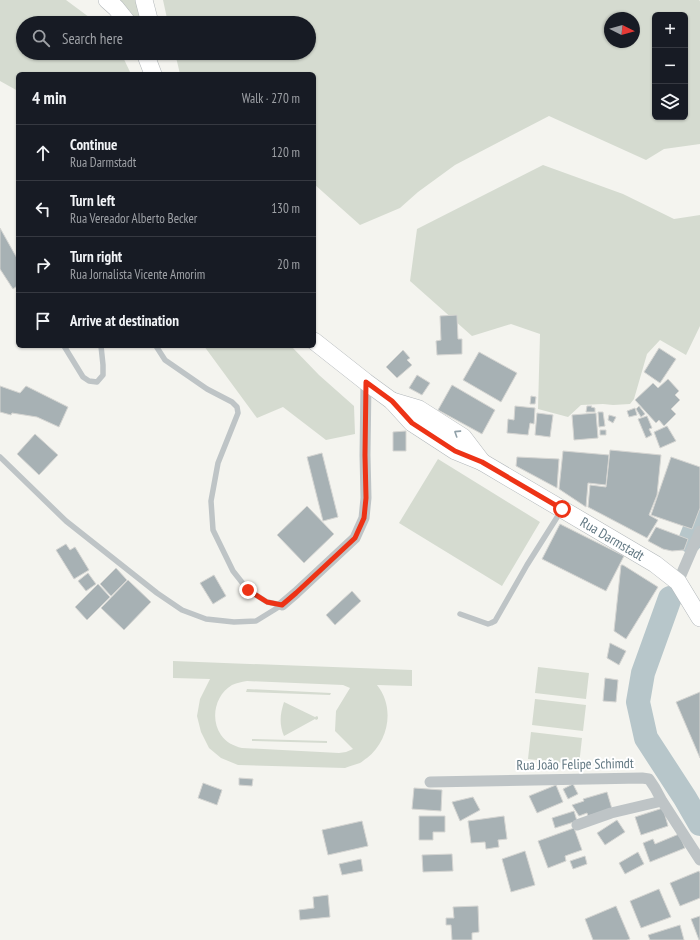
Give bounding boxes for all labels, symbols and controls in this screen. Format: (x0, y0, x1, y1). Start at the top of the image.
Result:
north arrow (604, 12, 640, 48)
map controls (652, 12, 688, 120)
button: + (652, 12, 688, 48)
search box (16, 16, 316, 60)
icon: search (30, 27, 52, 49)
text: Search here (62, 29, 123, 48)
button: − (652, 48, 688, 84)
button: layers (652, 84, 688, 120)
text: 4 min (32, 87, 66, 109)
text: Walk · 270 m (242, 90, 300, 107)
text: Continue (70, 135, 117, 154)
icon: ahead (32, 142, 54, 164)
text: 120 m (271, 144, 300, 161)
text: Rua Darmstadt (70, 154, 136, 171)
text: Turn left (70, 191, 115, 210)
icon: left (32, 198, 54, 220)
text: 130 m (271, 200, 300, 217)
text: Rua Vereador Alberto Becker (70, 210, 197, 227)
text: Turn right (70, 247, 122, 266)
icon: right (32, 254, 54, 276)
text: 20 m (277, 256, 300, 273)
text: Rua Jornalista Vicente Amorim (70, 266, 205, 283)
icon: arrive (32, 310, 54, 332)
text: Arrive at destination (70, 311, 179, 330)
one-way arrow (454, 431, 461, 438)
route start (553, 500, 571, 518)
street label: Rua Darmstadt (577, 513, 648, 565)
route end (239, 581, 257, 599)
street label: Rua João Felipe Schimdt (516, 754, 634, 774)

